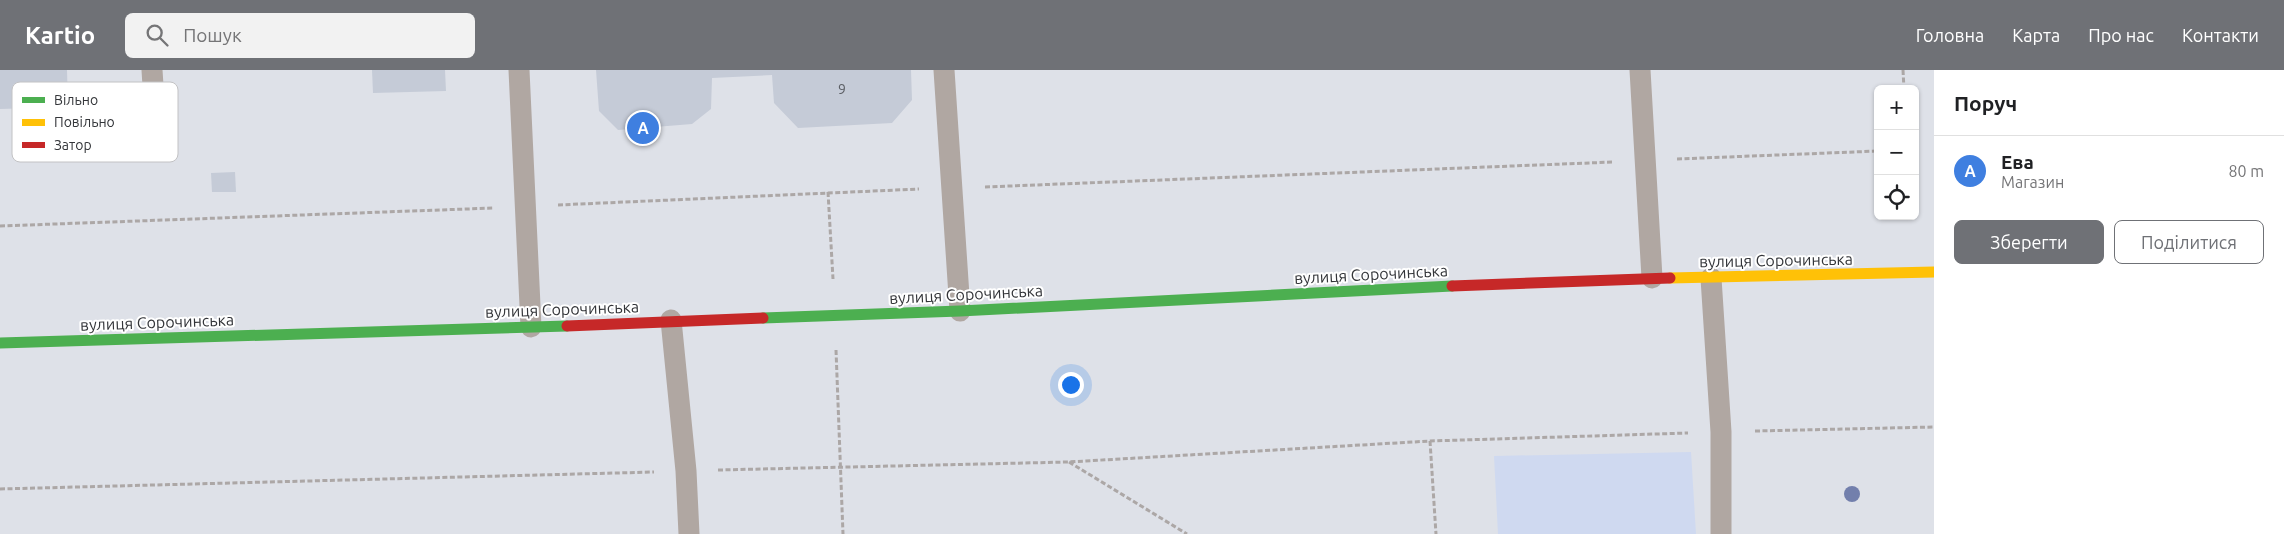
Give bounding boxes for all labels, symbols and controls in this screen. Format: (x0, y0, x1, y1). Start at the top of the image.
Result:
search box (125, 13, 475, 58)
icon: search (143, 21, 171, 49)
text: Kartio (25, 22, 95, 49)
text: Пошук (183, 24, 242, 46)
text: Головна (1916, 25, 1984, 45)
text: Карта (2012, 25, 2060, 45)
text: Про нас (2088, 25, 2154, 45)
text: Контакти (2182, 25, 2259, 45)
house number: 9 (838, 81, 846, 97)
legend (12, 82, 178, 162)
map controls (1874, 85, 1919, 220)
button: + (1874, 85, 1919, 130)
text: Поруч (1954, 91, 2017, 115)
text: Вільно (54, 92, 98, 108)
pin: A (627, 109, 659, 147)
text: Повільно (54, 114, 115, 130)
button: − (1874, 130, 1919, 175)
text: Затор (54, 137, 92, 153)
text: Ева (2001, 151, 2034, 173)
text: A (1964, 162, 1976, 180)
text: 80 m (2228, 162, 2264, 180)
text: Магазин (2001, 173, 2064, 191)
button: locate (1874, 175, 1919, 220)
button: Зберегти (1954, 220, 2104, 264)
button: Поділитися (2114, 220, 2264, 264)
street label: вулиця Сорочинська (1699, 250, 1853, 270)
street label: вулиця Сорочинська (1294, 261, 1448, 287)
street label: вулиця Сорочинська (889, 281, 1043, 307)
street label: вулиця Сорочинська (485, 297, 639, 321)
street label: вулиця Сорочинська (80, 310, 234, 334)
your location (1058, 372, 1084, 398)

